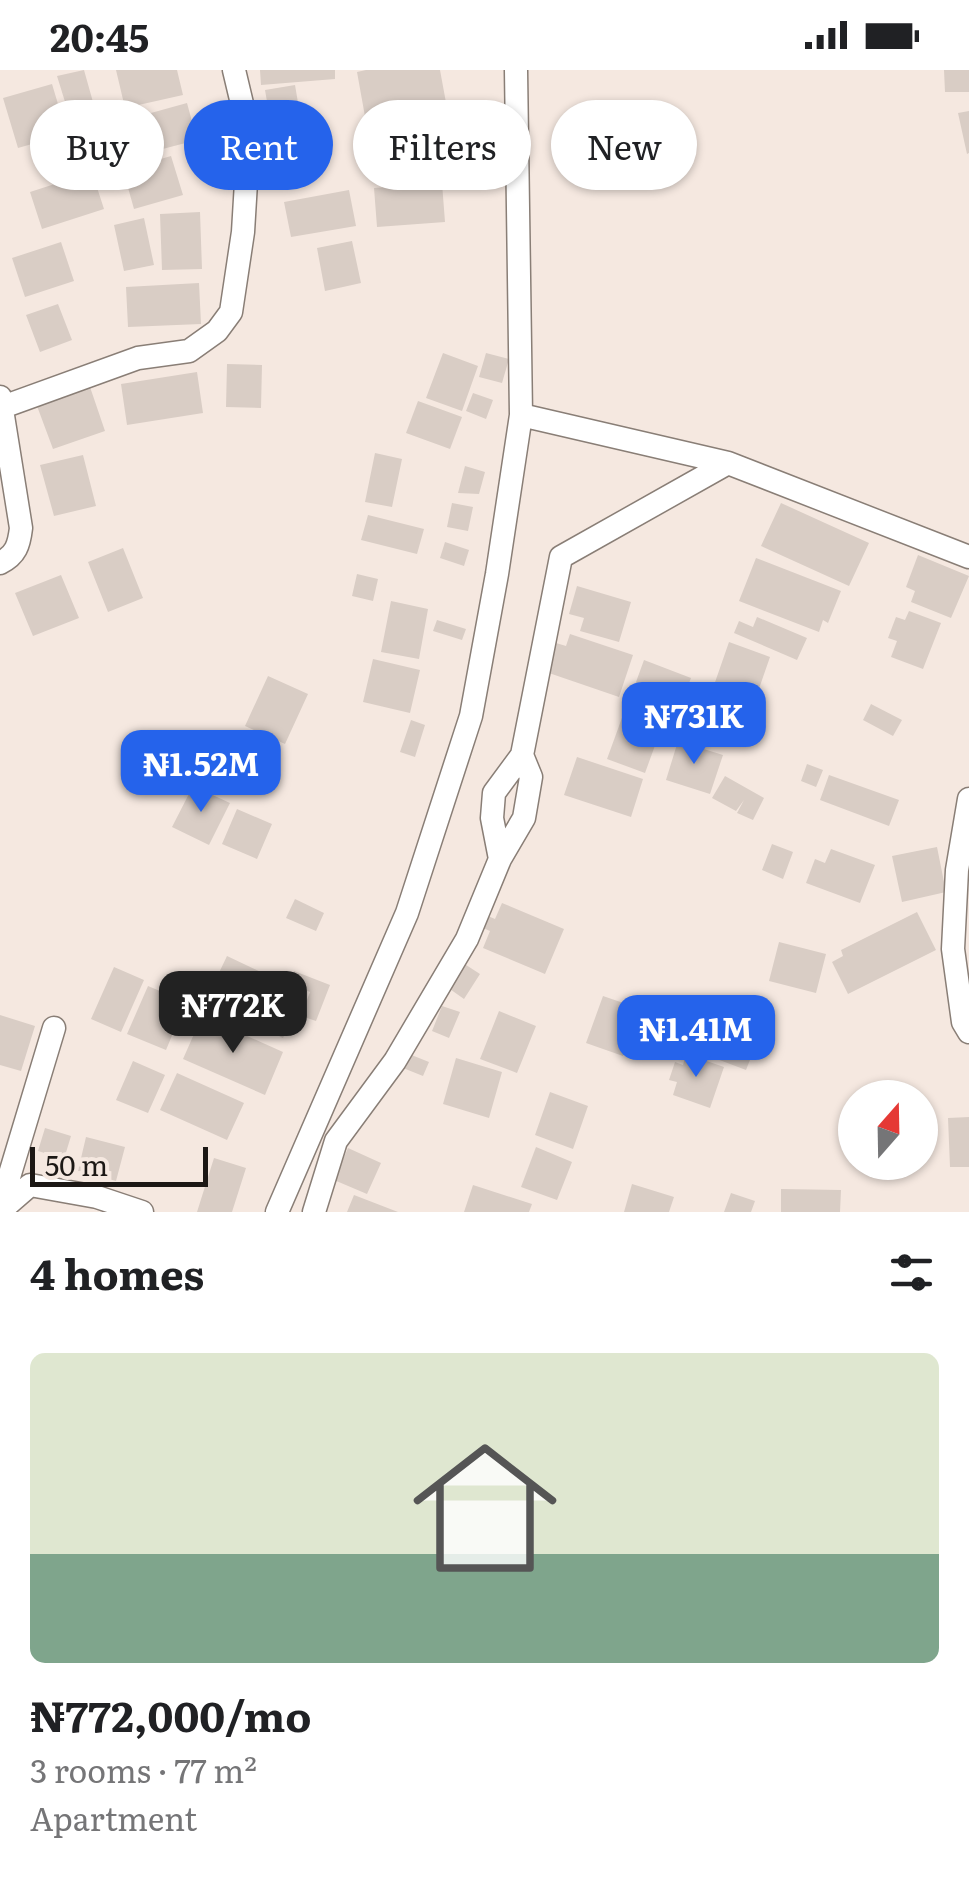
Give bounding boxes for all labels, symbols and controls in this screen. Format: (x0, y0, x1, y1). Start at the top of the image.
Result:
text: 20:45 (50, 7, 149, 64)
chip: Buy (30, 100, 164, 190)
chip: Rent (184, 100, 333, 190)
chip: Filters (353, 100, 531, 190)
chip: New (551, 100, 697, 190)
pin: ₦731K (624, 682, 764, 767)
text: ₦731K (644, 690, 744, 738)
pin: ₦1.52M (120, 730, 282, 815)
text: ₦1.52M (143, 738, 259, 786)
pin: ₦772K (163, 971, 303, 1056)
text: ₦772K (181, 979, 285, 1027)
pin: ₦1.41M (615, 995, 777, 1080)
text: ₦1.41M (639, 1003, 753, 1051)
north arrow (838, 1080, 938, 1180)
map controls (838, 1080, 938, 1180)
scale bar (30, 1142, 208, 1186)
text: 50 m (45, 1143, 108, 1185)
text: 4 homes (30, 1241, 204, 1303)
icon: filters (884, 1245, 939, 1300)
icon: home (395, 1418, 575, 1598)
text: ₦772,000/mo (30, 1683, 311, 1745)
text: 3 rooms · 77 m² (30, 1745, 257, 1793)
text: Apartment (30, 1793, 197, 1841)

